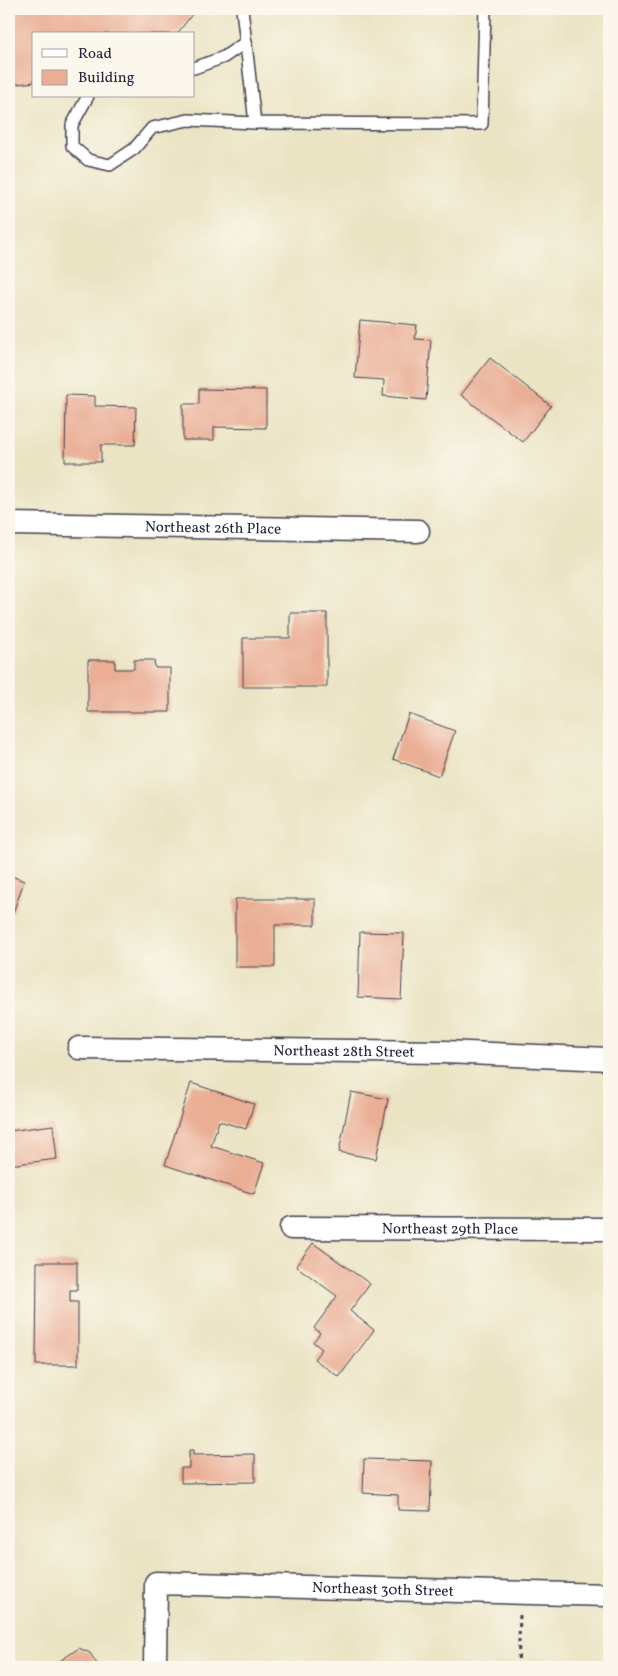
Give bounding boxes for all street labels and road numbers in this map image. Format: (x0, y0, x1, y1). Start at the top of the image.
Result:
street label: Northeast 26th Place (145, 517, 281, 541)
street label: Northeast 28th Street (273, 1041, 415, 1064)
street label: Northeast 29th Place (382, 1219, 518, 1241)
street label: Northeast 30th Street (312, 1578, 454, 1603)

